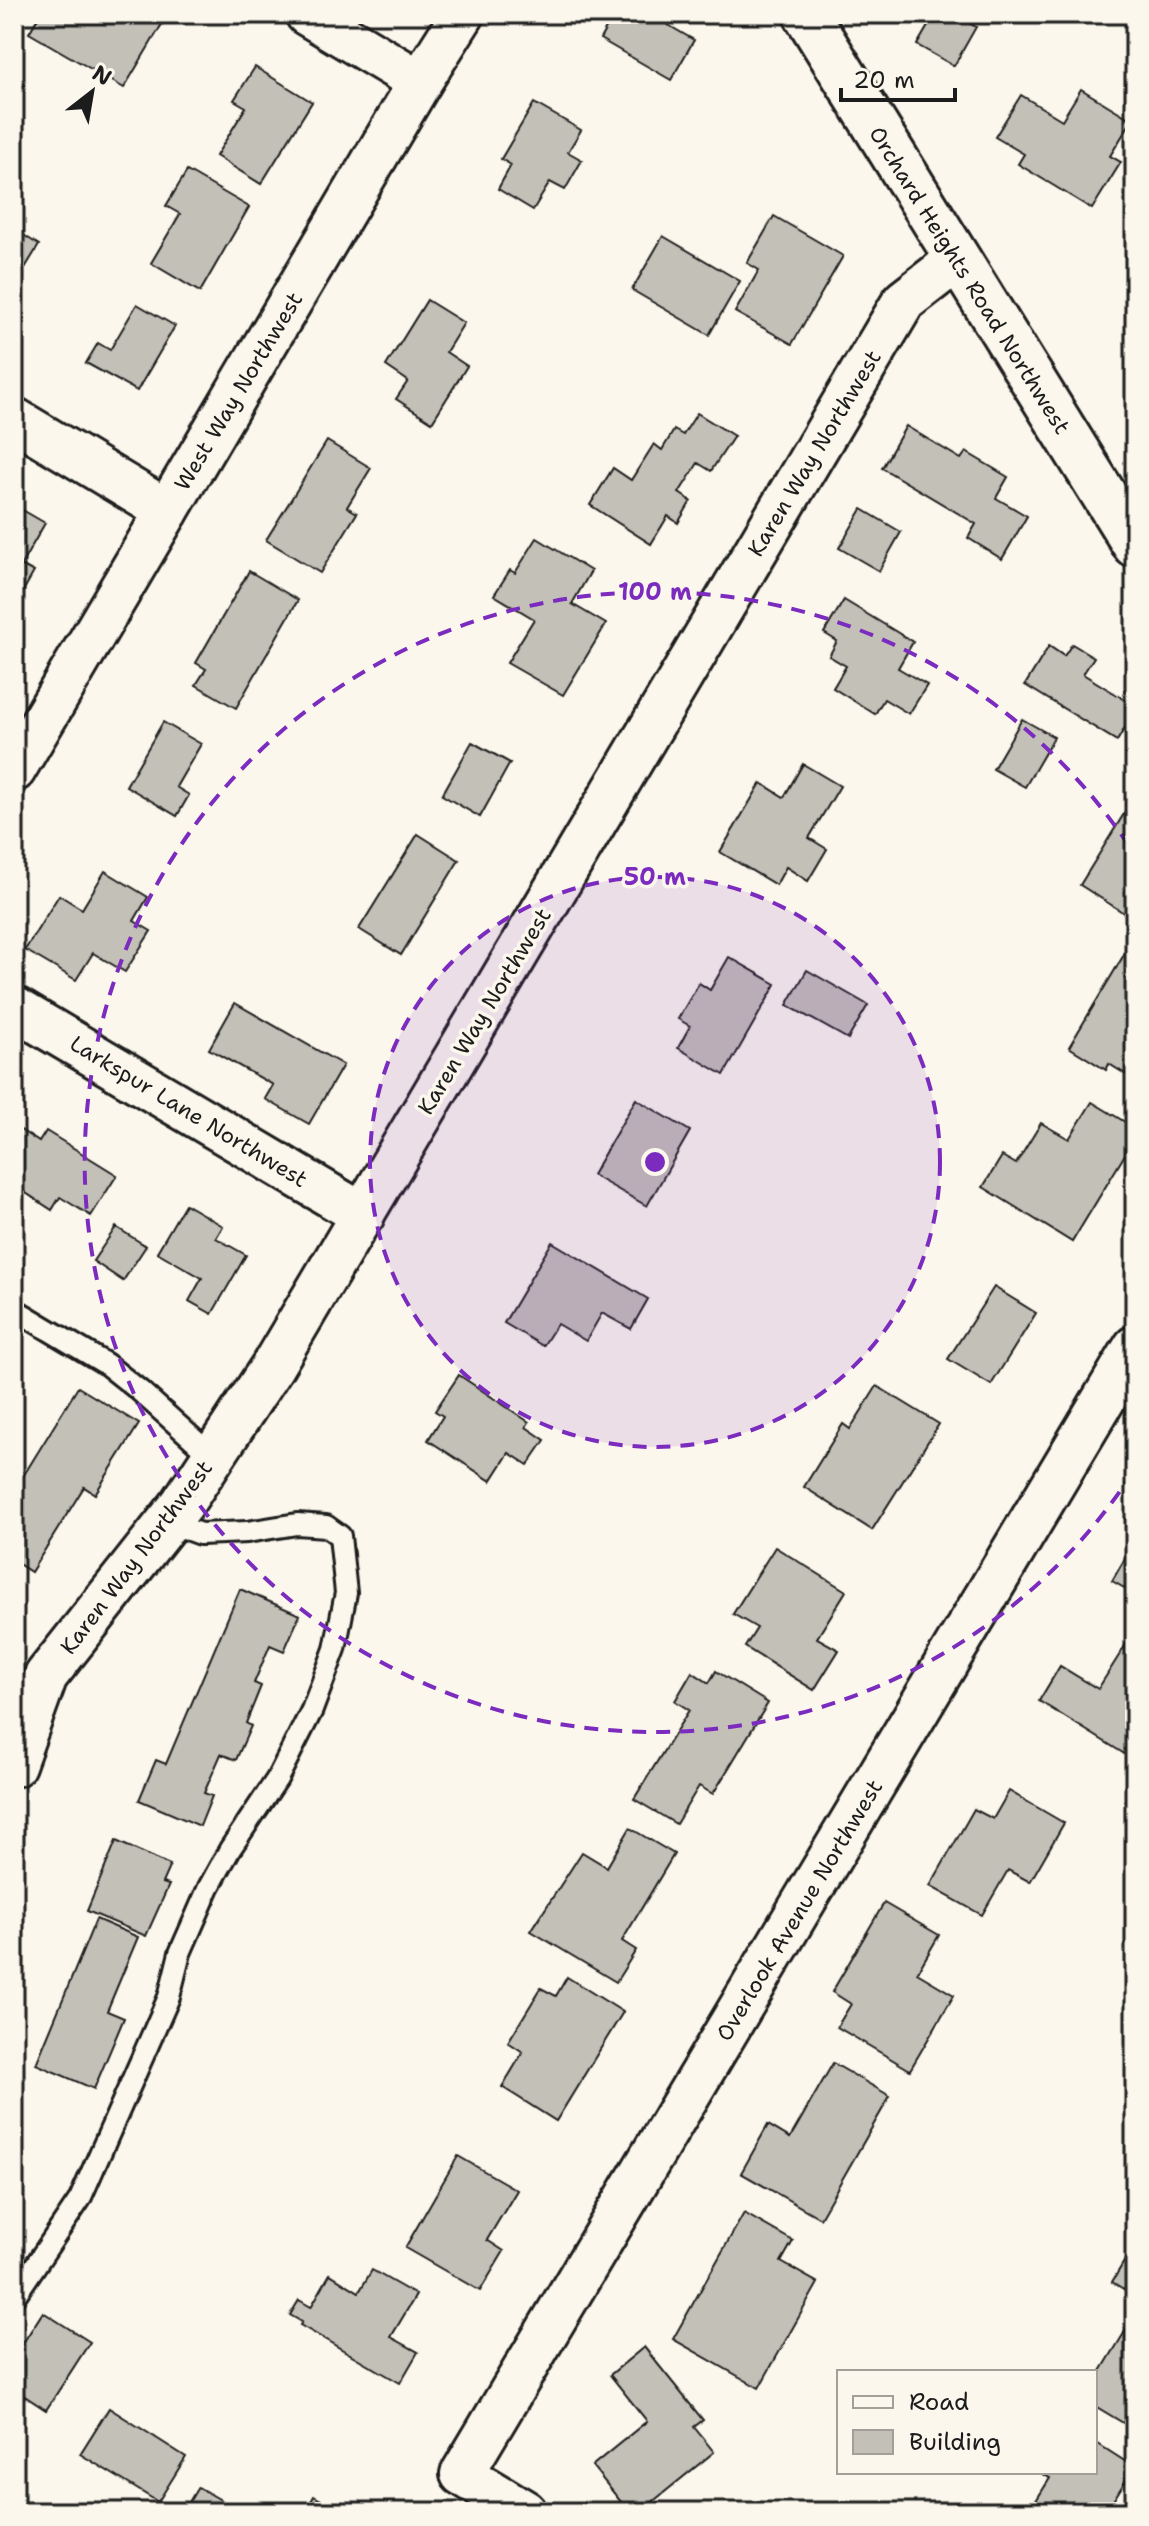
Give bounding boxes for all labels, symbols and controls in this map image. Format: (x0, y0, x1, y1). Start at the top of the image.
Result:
north arrow (52, 52, 132, 132)
scale bar (841, 52, 955, 102)
text: N (87, 58, 117, 92)
text: 20 m (853, 64, 915, 96)
street label: Orchard Heights Road Northwest (862, 121, 1077, 440)
street label: West Way Northwest (168, 287, 309, 496)
street label: Karen Way Northwest (741, 345, 888, 562)
text: 100 m (618, 576, 692, 608)
text: 50 m (624, 861, 686, 893)
street label: Karen Way Northwest (411, 903, 558, 1120)
street label: Larkspur Lane Northwest (65, 1029, 313, 1194)
centre of rings (641, 1148, 669, 1176)
street label: Karen Way Northwest (54, 1454, 219, 1660)
street label: Overlook Avenue Northwest (710, 1774, 889, 2046)
legend (837, 2370, 1097, 2474)
text: Road (909, 2386, 969, 2418)
text: Building (909, 2426, 1001, 2458)

